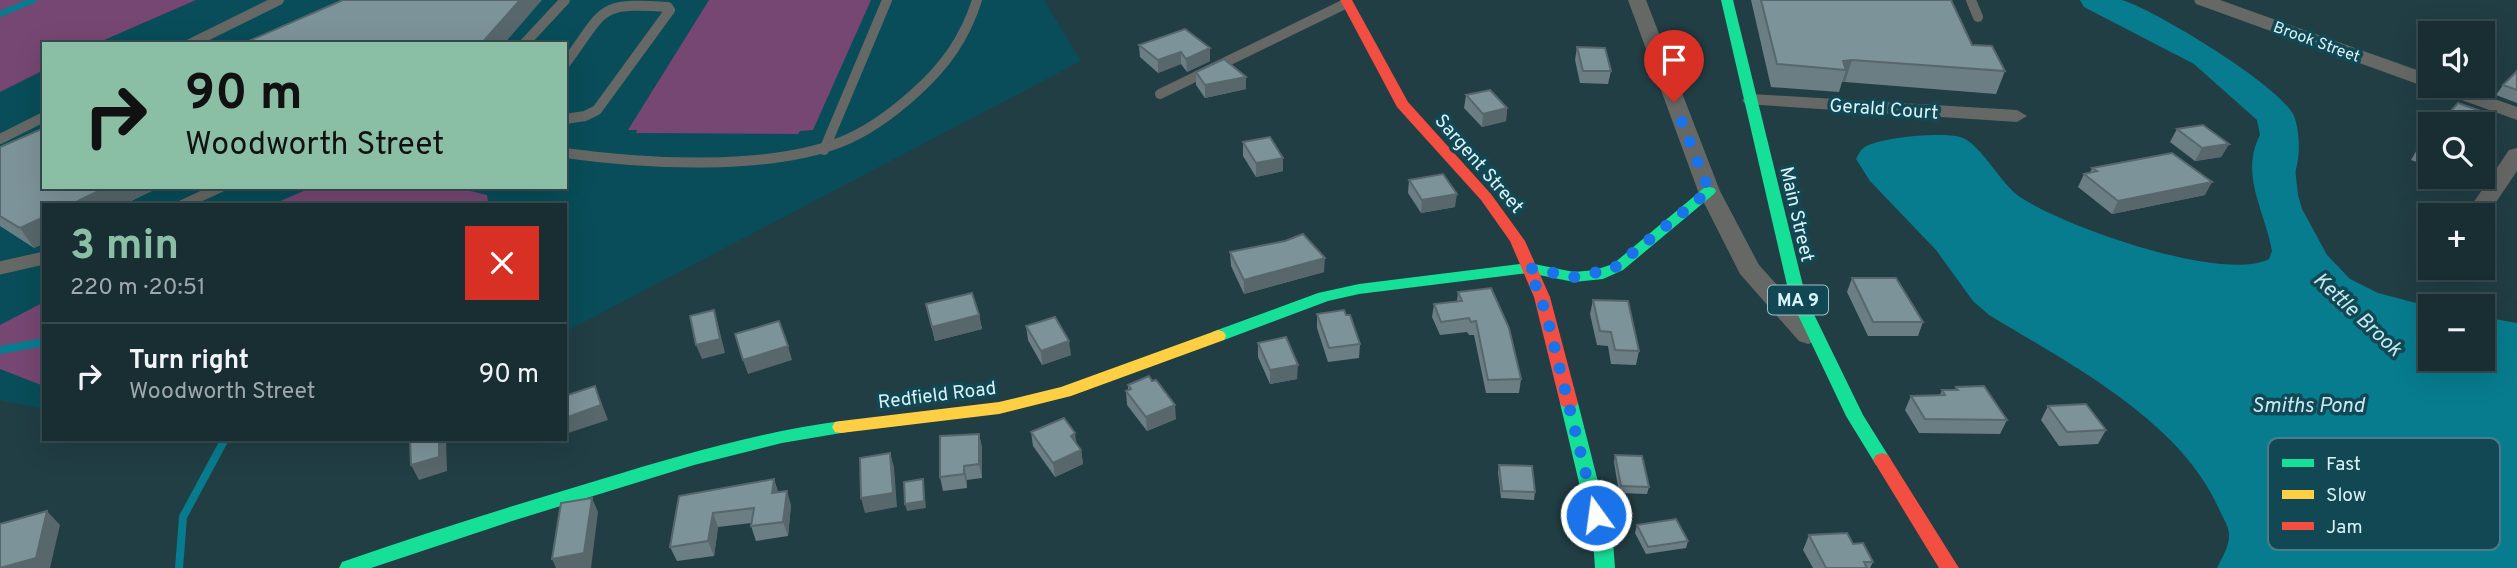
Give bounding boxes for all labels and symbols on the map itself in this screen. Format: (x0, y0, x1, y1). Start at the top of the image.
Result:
street label: Brook Street (2270, 18, 2362, 68)
pin (1644, 30, 1704, 102)
street label: Gerald Court (1829, 94, 1939, 126)
street label: Sargent Street (1429, 110, 1528, 219)
street label: Main Street (1773, 164, 1819, 264)
water label: Kettle Brook (2307, 267, 2407, 363)
road number: MA 9 (1768, 286, 1828, 314)
street label: Redfield Road (877, 377, 998, 415)
water label: Smiths Pond (2252, 393, 2366, 420)
legend (2268, 438, 2500, 550)
text: Fast (2326, 453, 2361, 477)
position arrow (1559, 478, 1633, 552)
text: Slow (2326, 484, 2366, 508)
text: Jam (2326, 516, 2363, 540)

